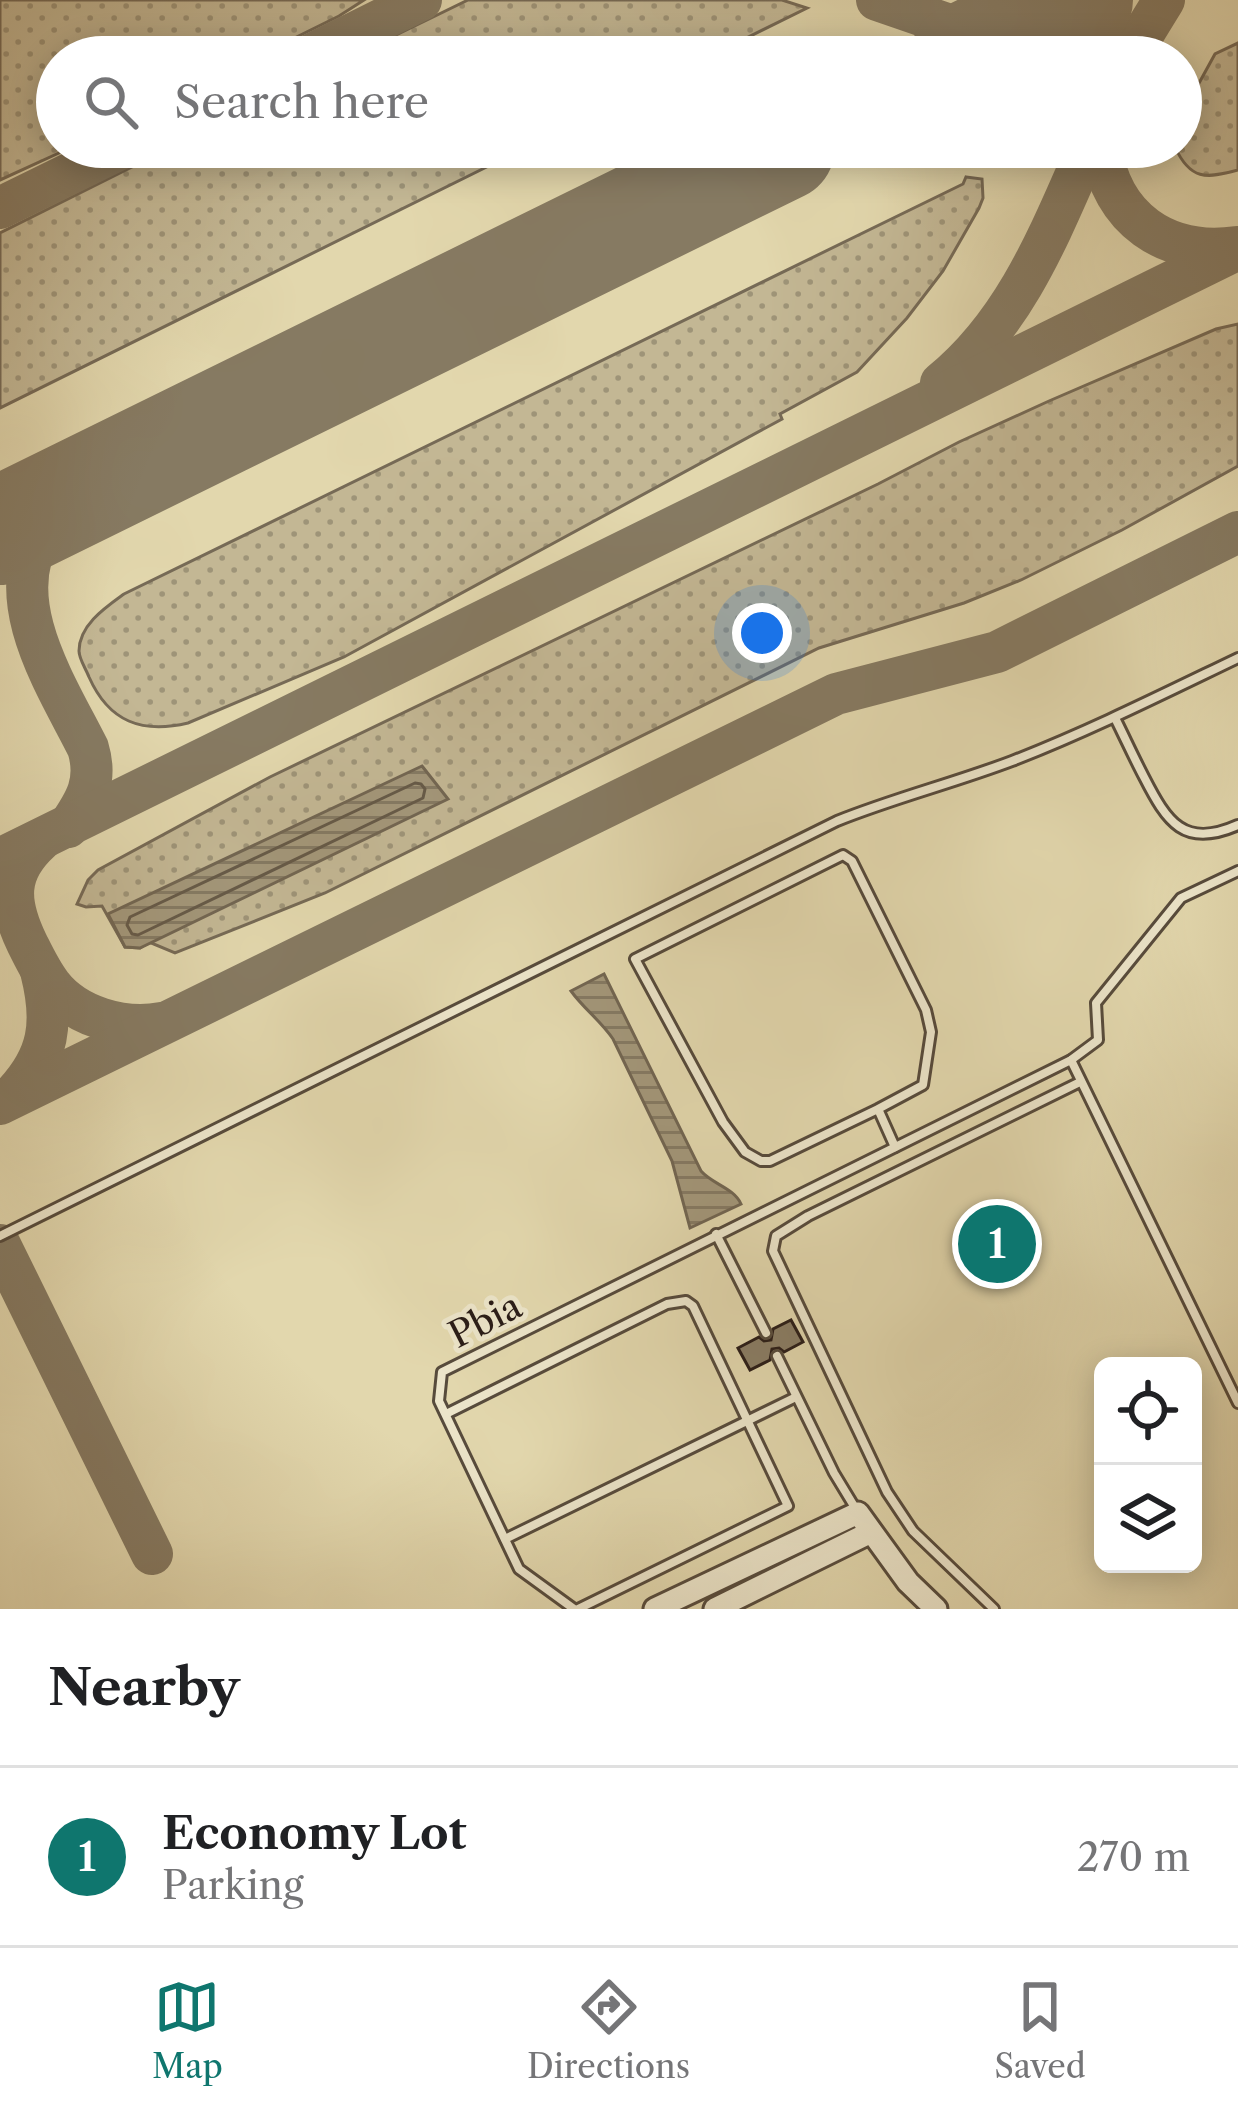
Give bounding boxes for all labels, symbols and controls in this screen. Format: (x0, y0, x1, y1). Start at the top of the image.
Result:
search box (36, 36, 1202, 168)
icon: search (78, 69, 144, 135)
text: Search here (174, 74, 429, 130)
your location (732, 603, 792, 663)
pin: 1 (958, 1199, 1036, 1289)
street label: Pbia (441, 1283, 529, 1357)
map controls (1094, 1357, 1202, 1573)
button: locate (1094, 1357, 1202, 1465)
button: layers (1094, 1465, 1202, 1573)
text: Nearby (48, 1656, 240, 1718)
text: Economy Lot (162, 1805, 467, 1861)
text: 1 (78, 1833, 96, 1881)
text: 270 m (1077, 1833, 1190, 1881)
text: Parking (162, 1861, 304, 1909)
tab: Map (152, 1974, 223, 2087)
tab: Directions (527, 1974, 690, 2087)
tab: Saved (994, 1974, 1086, 2087)

